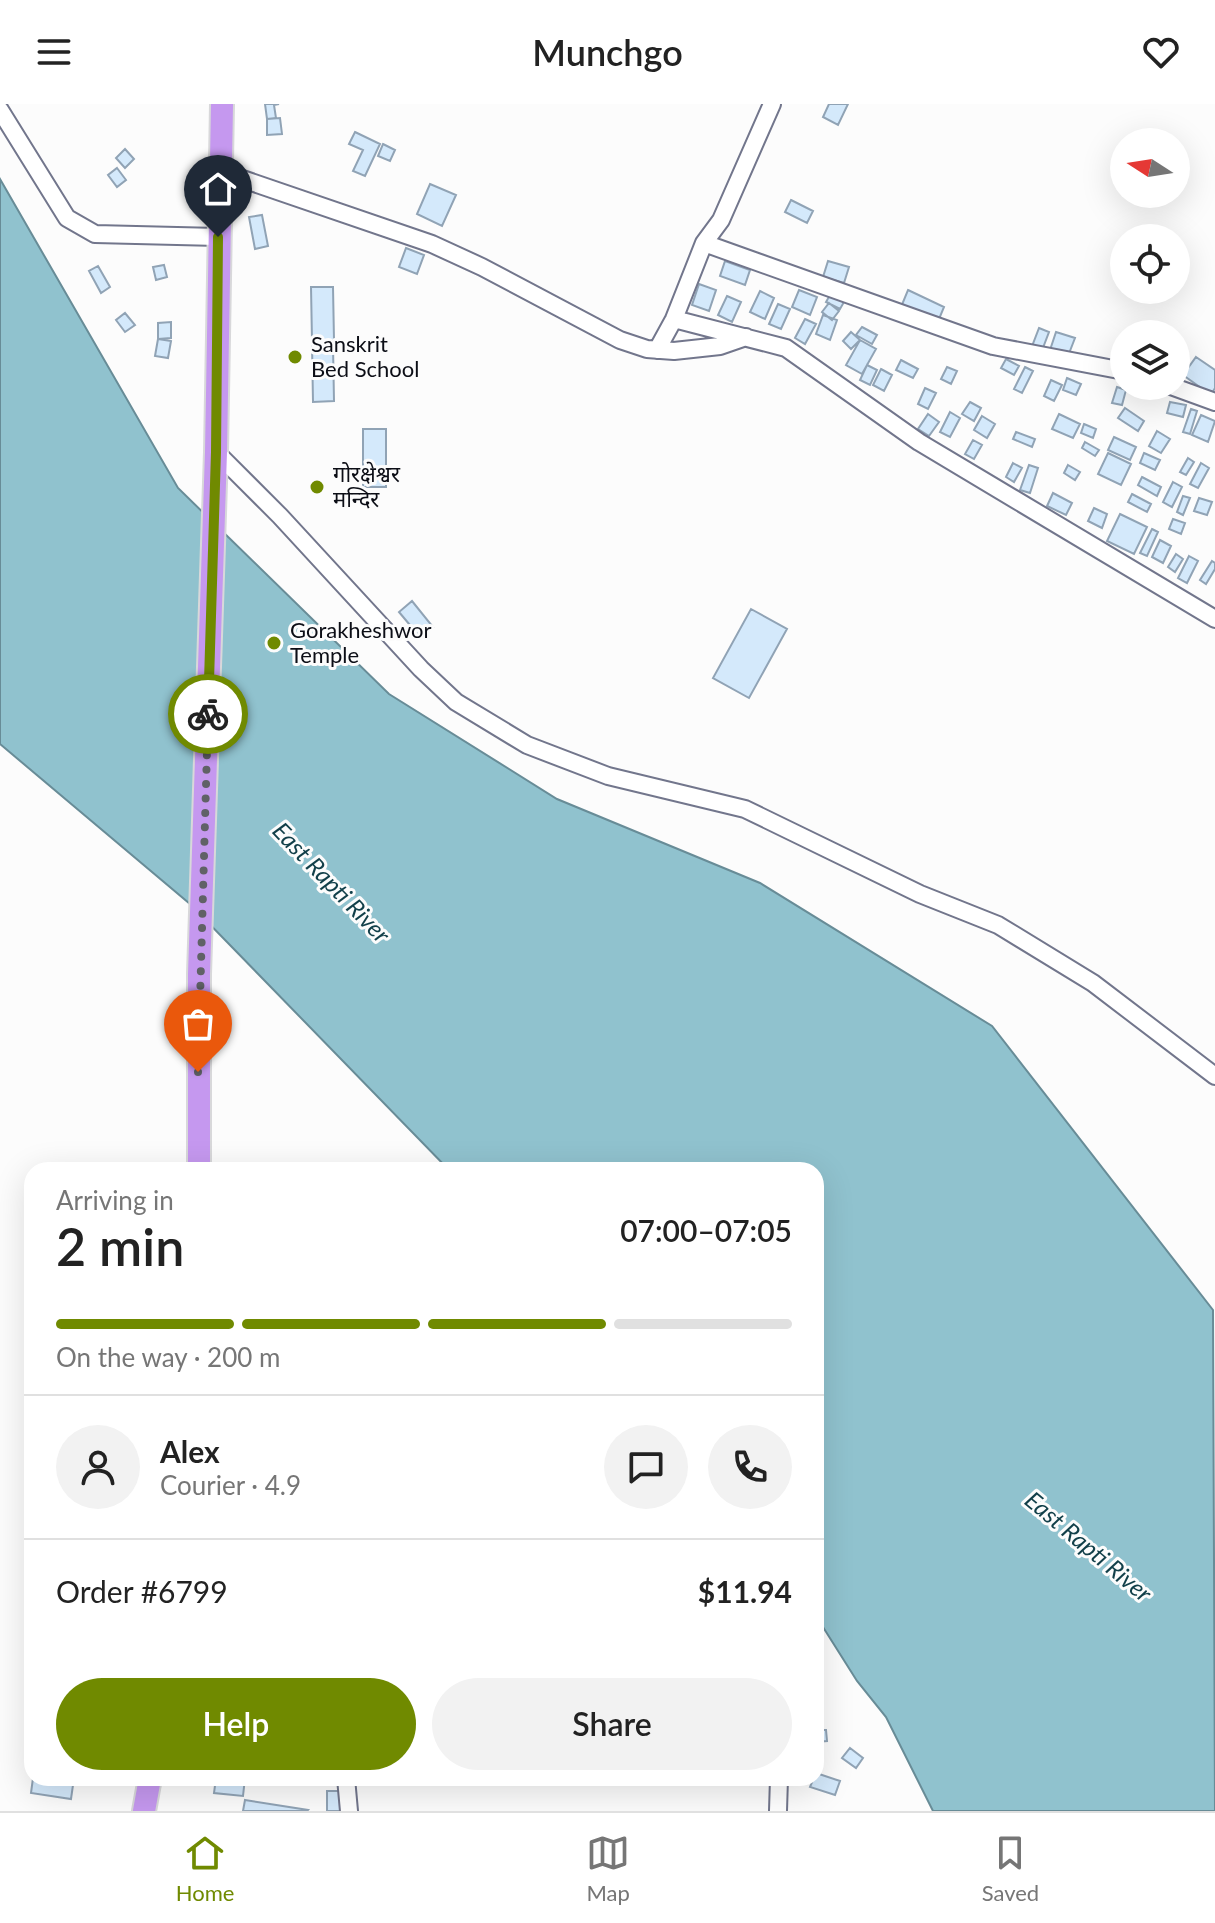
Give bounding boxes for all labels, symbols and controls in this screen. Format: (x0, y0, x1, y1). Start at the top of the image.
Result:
icon: menu (32, 30, 76, 74)
text: Munchgo (532, 30, 683, 74)
icon: heart (1139, 30, 1183, 74)
north arrow (1110, 128, 1190, 208)
map controls (1110, 128, 1190, 400)
pin (184, 155, 252, 237)
icon: home (196, 167, 240, 211)
button: locate (1110, 224, 1190, 304)
button: layers (1110, 320, 1190, 400)
place label: Sanskrit Bed School (311, 330, 419, 382)
marker: Sanskrit Bed School (286, 348, 304, 366)
place label: गोरक्षेश्वर मन्दिर (333, 460, 401, 512)
marker: गोरक्षेश्वर मन्दिर (308, 478, 326, 496)
place label: Gorakheshwor Temple (290, 616, 432, 668)
marker: Gorakheshwor Temple (265, 634, 283, 652)
courier (168, 674, 248, 754)
icon: bike (186, 692, 230, 736)
water label: East Rapti River (267, 816, 397, 949)
pin (164, 990, 232, 1072)
icon: bag (176, 1002, 220, 1046)
text: Arriving in (56, 1184, 174, 1216)
text: 07:00–07:05 (620, 1212, 792, 1248)
text: 2 min (56, 1215, 184, 1277)
text: On the way · 200 m (56, 1341, 280, 1373)
button: person (56, 1425, 140, 1509)
button: chat (604, 1425, 688, 1509)
button: phone (708, 1425, 792, 1509)
text: Alex (160, 1433, 220, 1469)
text: Courier · 4.9 (160, 1469, 301, 1501)
water label: East Rapti River (1020, 1485, 1159, 1608)
text: Order #6799 (56, 1573, 228, 1609)
text: $11.94 (698, 1573, 792, 1609)
button: Help (56, 1678, 416, 1770)
button: Share (432, 1678, 792, 1770)
tab: Home (176, 1831, 234, 1906)
tab: Map (586, 1831, 630, 1906)
tab: Saved (982, 1831, 1039, 1906)

